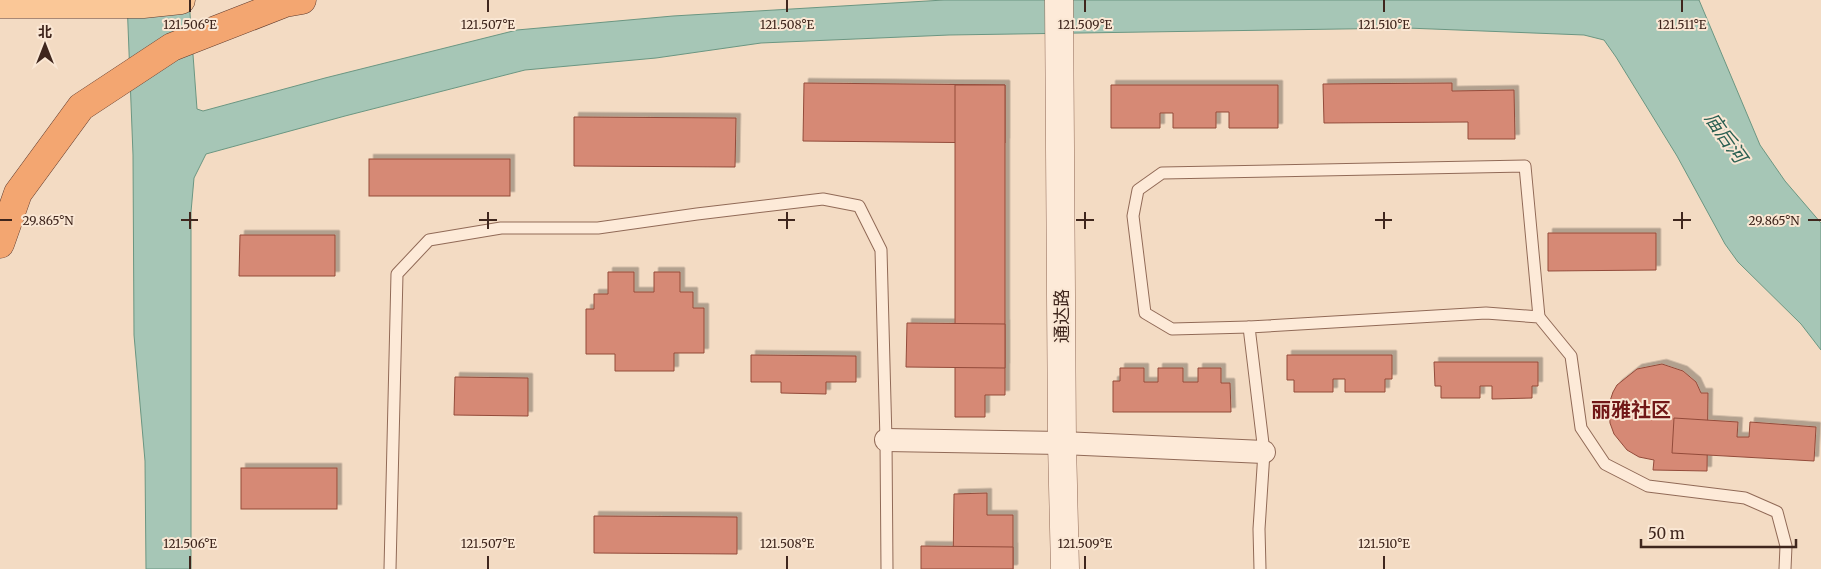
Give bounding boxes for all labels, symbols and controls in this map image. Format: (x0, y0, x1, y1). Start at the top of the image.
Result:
text: 121.506°E (163, 17, 217, 32)
text: 121.507°E (461, 17, 515, 32)
text: 121.508°E (760, 17, 814, 32)
text: 121.509°E (1058, 17, 1113, 32)
text: 121.510°E (1358, 17, 1410, 32)
text: 121.511°E (1658, 17, 1707, 32)
north arrow (20, 20, 70, 70)
text: 北 (38, 23, 52, 41)
water label: 庙后河 (1700, 107, 1754, 170)
text: 29.865°N (22, 213, 74, 228)
text: 29.865°N (1748, 213, 1800, 228)
street label: 通达路 (1050, 289, 1073, 343)
district label: 丽雅社区 (1591, 397, 1671, 422)
scale bar (1641, 516, 1796, 548)
text: 50 m (1648, 524, 1685, 543)
text: 121.506°E (163, 536, 217, 551)
text: 121.507°E (461, 536, 515, 551)
text: 121.508°E (760, 536, 814, 551)
text: 121.509°E (1058, 536, 1113, 551)
text: 121.510°E (1358, 536, 1410, 551)

